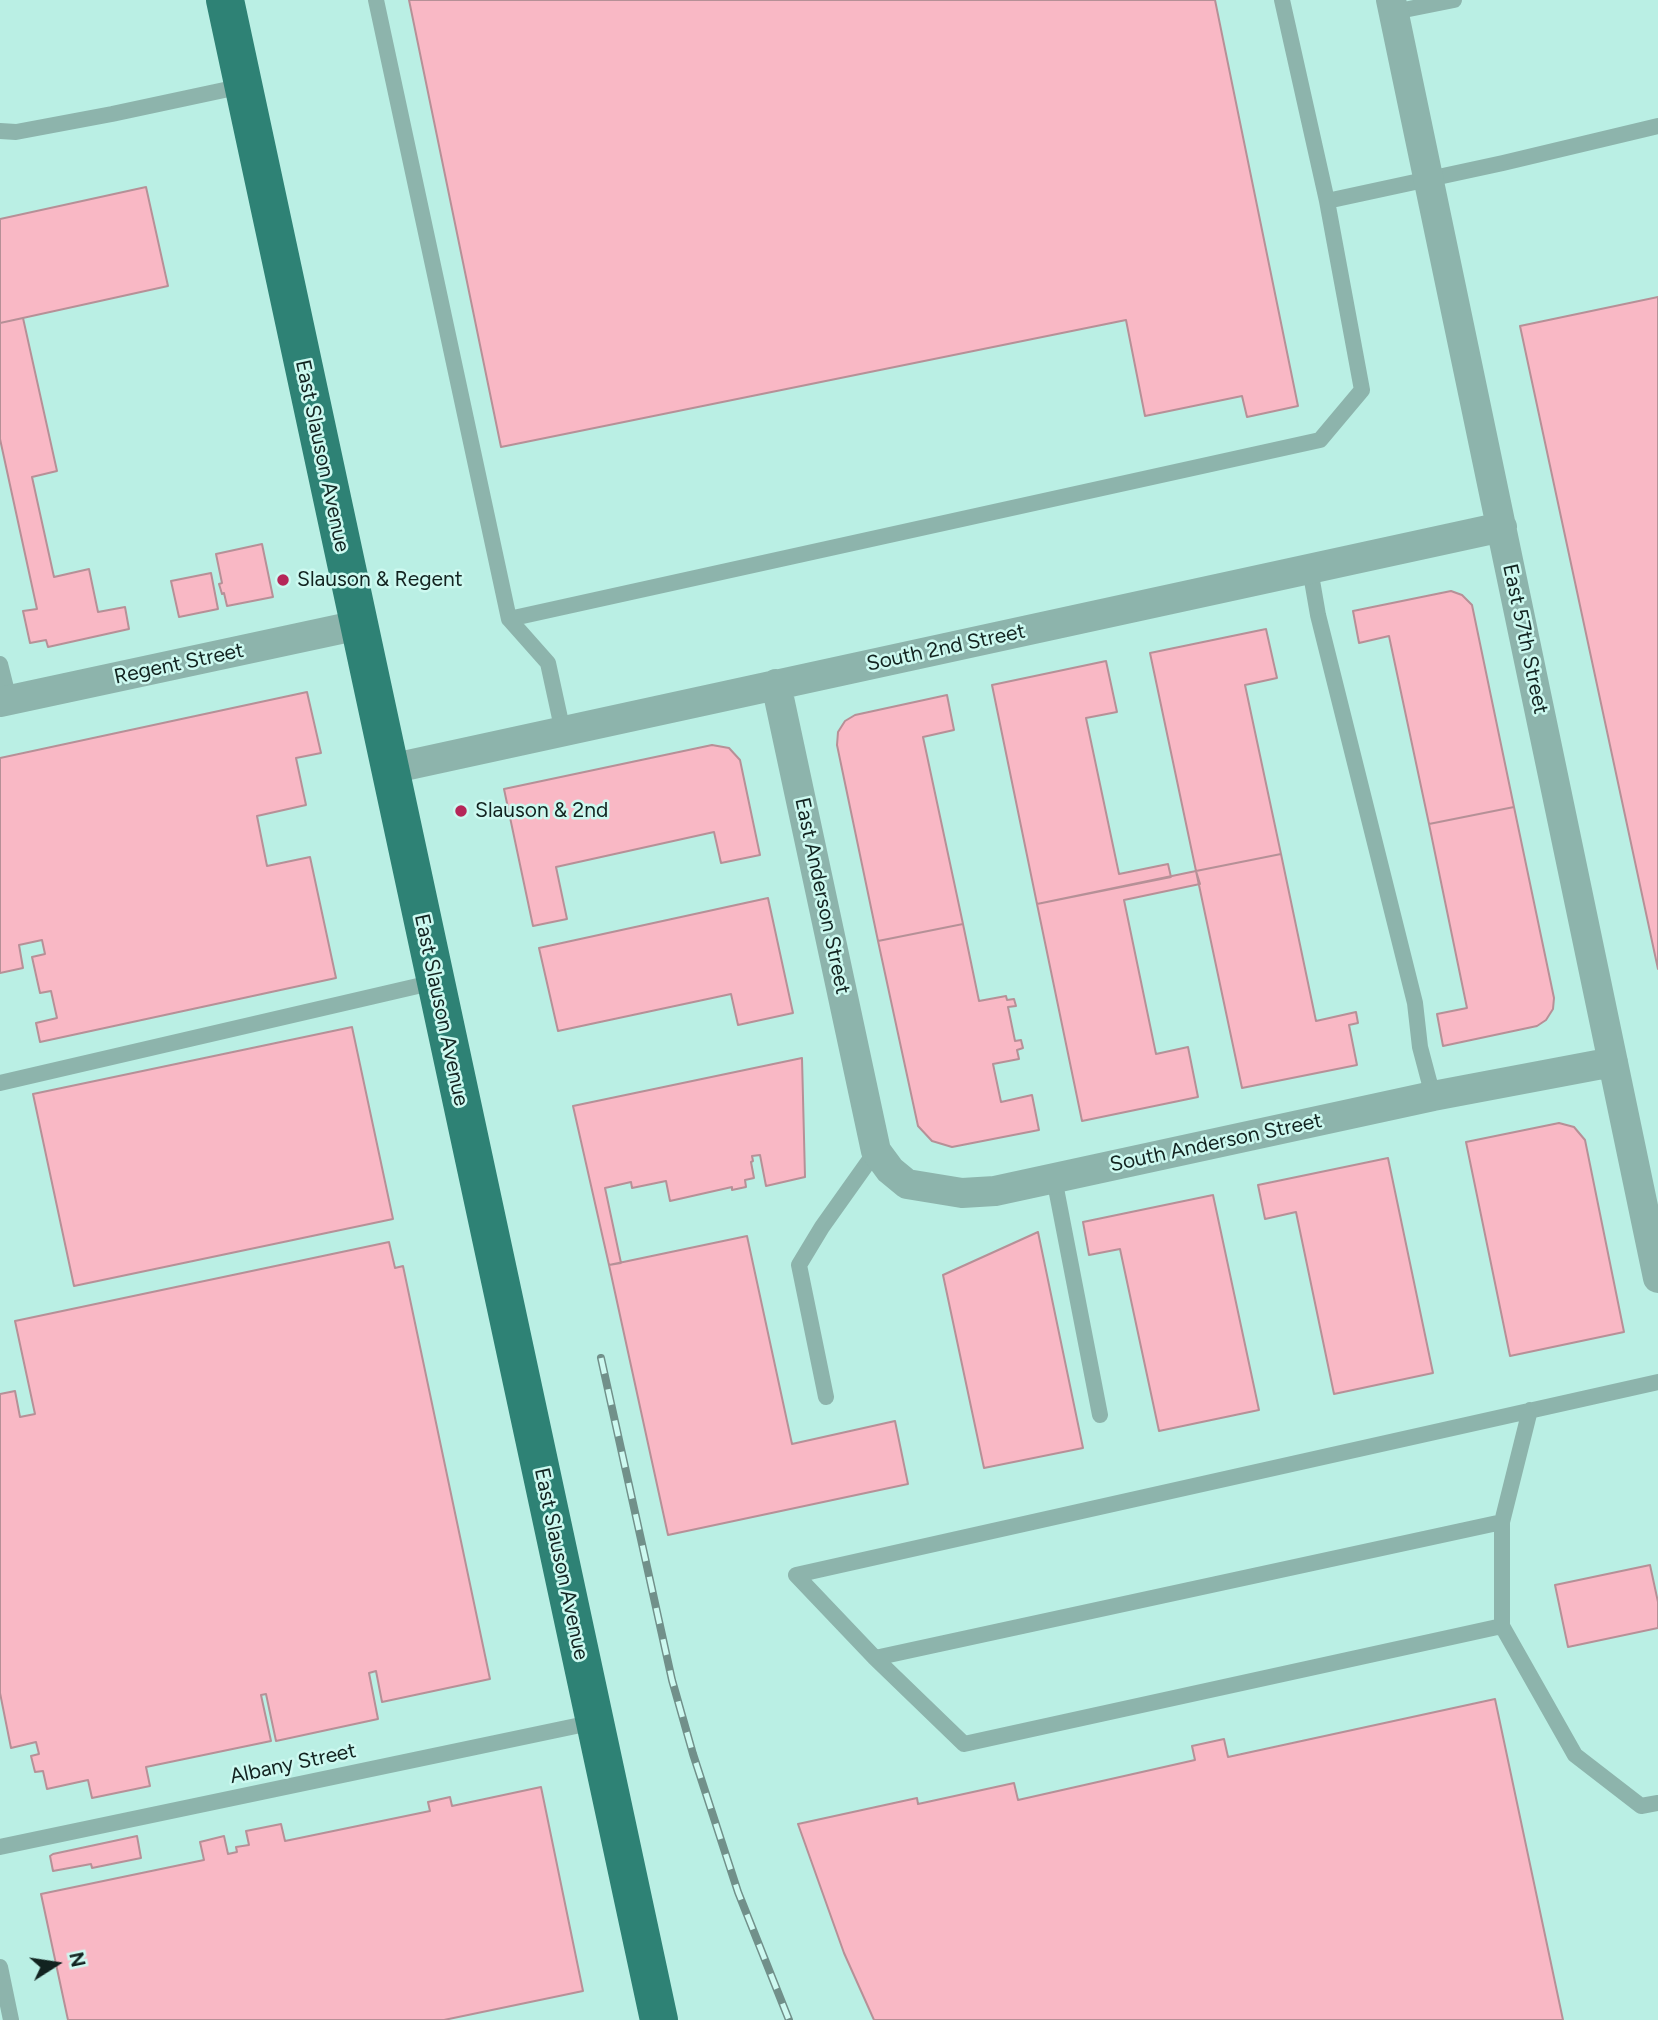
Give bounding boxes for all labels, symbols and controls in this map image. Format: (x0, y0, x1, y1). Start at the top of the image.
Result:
street label: East Slauson Avenue (289, 358, 355, 554)
street label: East 57th Street (1497, 562, 1553, 716)
place label: Slauson & Regent (297, 567, 463, 593)
marker: Slauson & Regent (275, 572, 291, 588)
street label: South 2nd Street (864, 619, 1028, 677)
street label: Regent Street (112, 638, 246, 690)
street label: East Anderson Street (789, 795, 855, 997)
place label: Slauson & 2nd (475, 798, 608, 824)
marker: Slauson & 2nd (453, 803, 469, 819)
street label: East Slauson Avenue (408, 912, 474, 1108)
street label: South Anderson Street (1108, 1108, 1324, 1178)
street label: East Slauson Avenue (528, 1466, 594, 1662)
street label: Albany Street (228, 1738, 358, 1790)
north arrow (21, 1929, 91, 1999)
text: N (64, 1950, 90, 1969)

